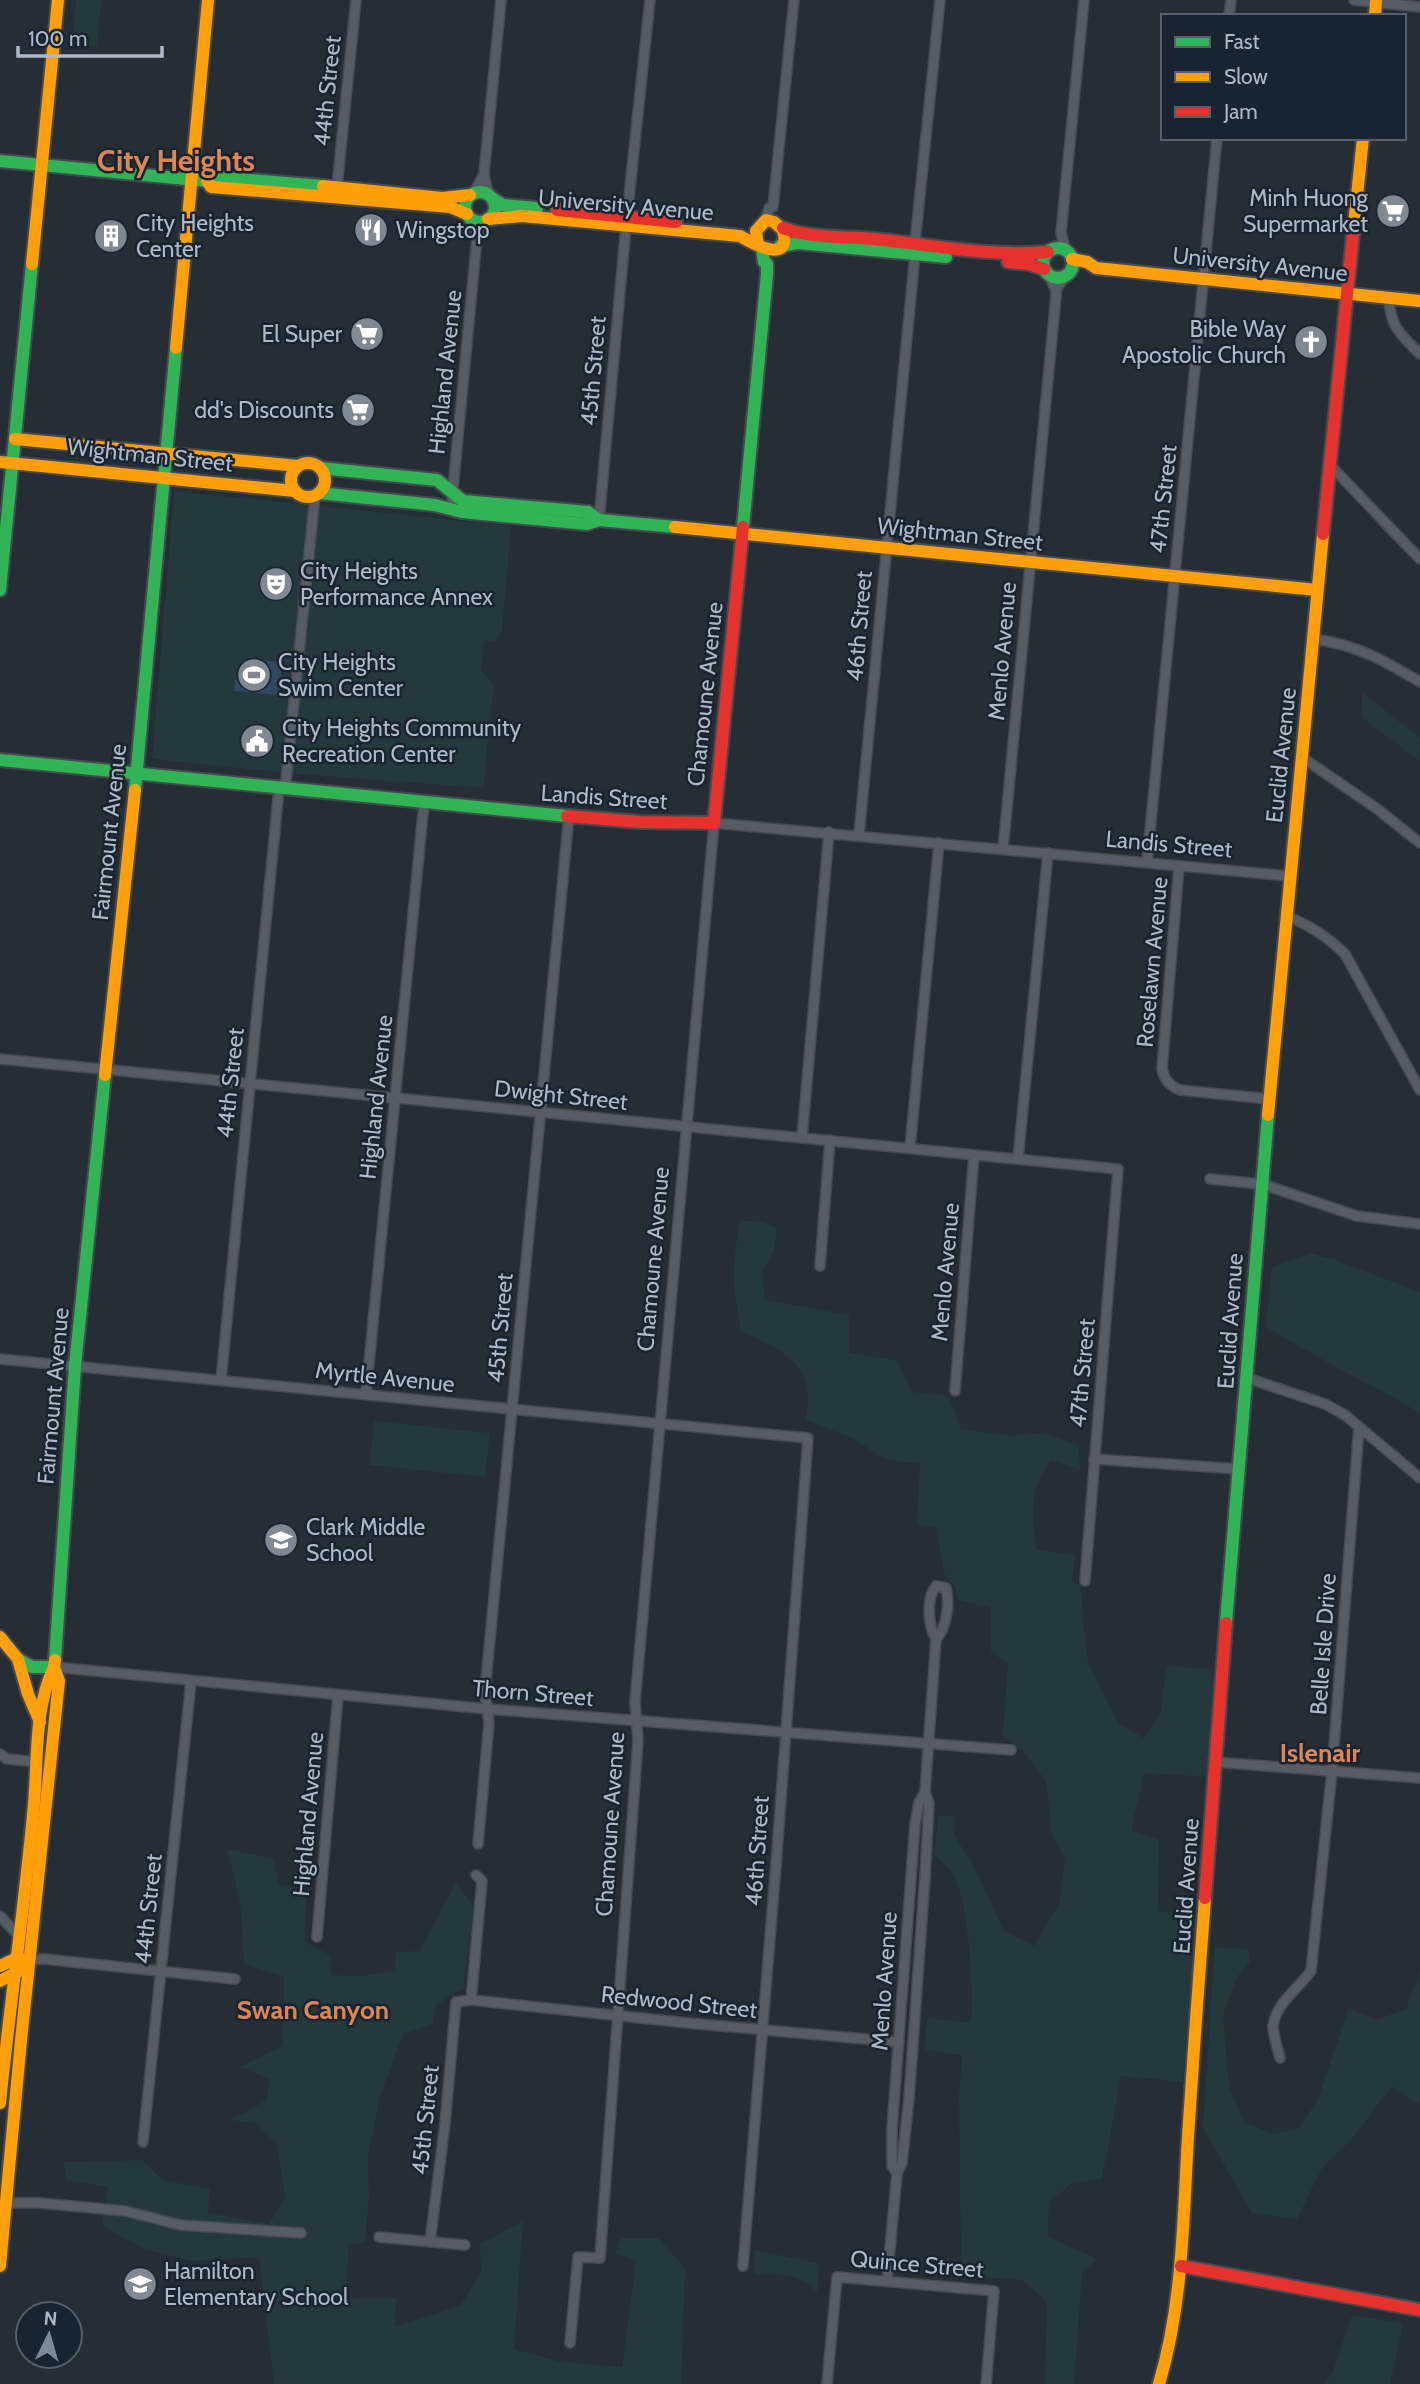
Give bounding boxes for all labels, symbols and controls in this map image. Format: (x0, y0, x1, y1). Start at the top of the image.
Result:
scale bar (18, 14, 161, 58)
legend (1161, 14, 1406, 140)
text: 100 m (28, 26, 87, 51)
text: Fast (1224, 29, 1260, 54)
street label: 44th Street (307, 34, 347, 148)
text: Slow (1224, 64, 1268, 89)
text: Jam (1223, 99, 1258, 124)
district label: City Heights (97, 142, 255, 179)
street label: University Avenue (537, 183, 715, 227)
place label: Minh Huong Supermarket (1243, 184, 1369, 238)
supermarket icon: Minh Huong Supermarket (1374, 192, 1412, 230)
place label: City Heights Center (136, 209, 254, 263)
restaurant icon: Wingstop (352, 211, 390, 249)
place label: Wingstop (396, 216, 490, 244)
building icon: City Heights Center (92, 217, 130, 255)
street label: University Avenue (1171, 241, 1349, 287)
street label: Highland Avenue (422, 288, 468, 456)
supermarket icon: El Super (348, 315, 386, 353)
street label: 45th Street (574, 315, 612, 427)
place label: Bible Way Apostolic Church (1122, 315, 1286, 369)
place label: El Super (261, 320, 343, 348)
church icon: Bible Way Apostolic Church (1292, 323, 1330, 361)
supermarket icon: dd's Discounts (339, 391, 377, 429)
place label: dd's Discounts (194, 396, 334, 424)
street label: Wightman Street (66, 432, 234, 478)
street label: 47th Street (1143, 443, 1183, 555)
street label: Wightman Street (876, 511, 1044, 557)
place label: City Heights Performance Annex (300, 557, 493, 611)
theatre icon: City Heights Performance Annex (257, 565, 295, 603)
street label: 46th Street (840, 569, 878, 682)
street label: Menlo Avenue (982, 580, 1022, 722)
street label: Chamoune Avenue (681, 600, 729, 788)
place label: City Heights Swim Center (278, 648, 404, 702)
sports icon: City Heights Swim Center (235, 656, 273, 694)
street label: Euclid Avenue (1260, 686, 1302, 824)
place label: City Heights Community Recreation Center (282, 714, 521, 768)
public building icon: City Heights Community Recreation Center (238, 722, 276, 760)
street label: Fairmount Avenue (86, 742, 132, 922)
street label: Landis Street (540, 779, 668, 815)
street label: Landis Street (1105, 825, 1234, 863)
street label: Roselawn Avenue (1131, 875, 1173, 1048)
street label: Highland Avenue (353, 1013, 399, 1181)
street label: 44th Street (210, 1026, 250, 1140)
street label: Dwight Street (493, 1074, 629, 1116)
street label: Chamoune Avenue (631, 1165, 675, 1353)
street label: Menlo Avenue (925, 1201, 965, 1343)
street label: Euclid Avenue (1211, 1252, 1249, 1390)
street label: 45th Street (481, 1272, 519, 1384)
street label: Fairmount Avenue (31, 1306, 75, 1486)
street label: 47th Street (1063, 1317, 1101, 1429)
street label: Myrtle Avenue (314, 1356, 456, 1398)
place label: Clark Middle School (306, 1513, 426, 1567)
school or university icon: Clark Middle School (262, 1521, 300, 1559)
street label: Belle Isle Drive (1304, 1572, 1342, 1716)
street label: Thorn Street (471, 1674, 595, 1712)
street label: Highland Avenue (287, 1730, 329, 1897)
street label: Chamoune Avenue (590, 1730, 630, 1917)
district label: Islenair (1280, 1737, 1361, 1769)
street label: 46th Street (739, 1794, 775, 1907)
street label: Euclid Avenue (1167, 1817, 1205, 1955)
street label: 44th Street (128, 1852, 168, 1966)
street label: Menlo Avenue (865, 1910, 903, 2051)
street label: Redwood Street (600, 1980, 759, 2024)
district label: Swan Canyon (237, 1994, 389, 2026)
street label: 45th Street (405, 2063, 445, 2176)
street label: Quince Street (849, 2244, 985, 2284)
place label: Hamilton Elementary School (164, 2257, 349, 2311)
school or university icon: Hamilton Elementary School (121, 2265, 159, 2303)
north arrow (14, 2300, 84, 2370)
text: N (43, 2307, 58, 2331)

